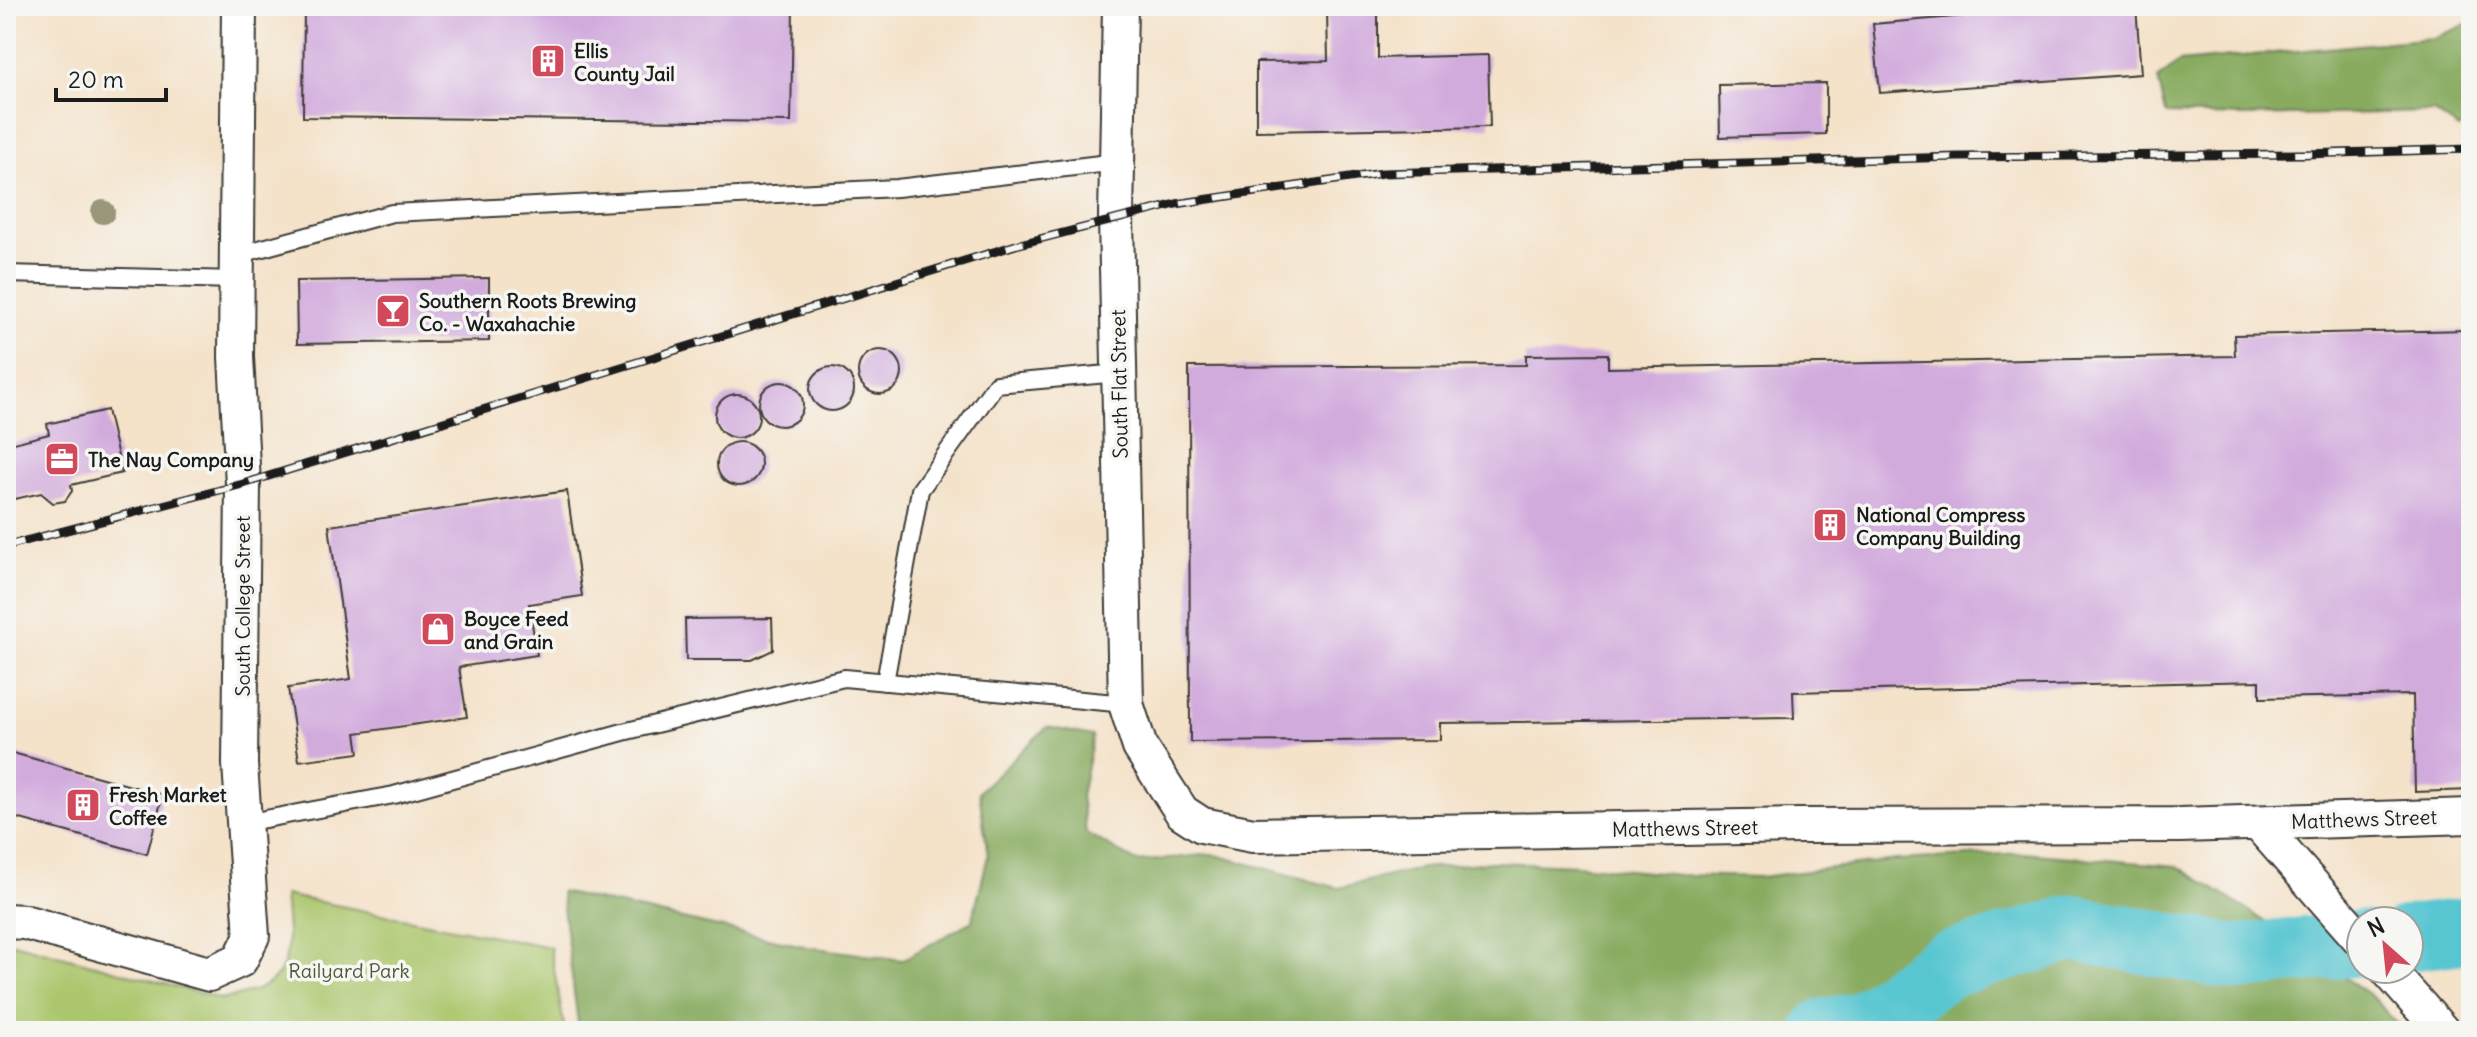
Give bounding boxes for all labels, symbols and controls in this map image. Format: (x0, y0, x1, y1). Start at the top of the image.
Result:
place label: Ellis County Jail (574, 38, 675, 86)
building icon: Ellis County Jail (529, 42, 567, 80)
scale bar (56, 52, 166, 102)
text: 20 m (68, 64, 124, 94)
place label: Southern Roots Brewing Co. - Waxahachie (419, 288, 636, 336)
bar icon: Southern Roots Brewing Co. - Waxahachie (374, 292, 412, 330)
street label: South Flat Street (1105, 309, 1133, 459)
office icon: The Nay Company (43, 440, 81, 478)
place label: The Nay Company (88, 447, 254, 472)
place label: National Compress Company Building (1856, 502, 2025, 550)
building icon: National Compress Company Building (1811, 506, 1849, 544)
street label: South College Street (230, 515, 255, 697)
place label: Boyce Feed and Grain (464, 606, 569, 654)
shop icon: Boyce Feed and Grain (419, 610, 457, 648)
place label: Fresh Market Coffee (109, 782, 227, 830)
building icon: Fresh Market Coffee (64, 786, 102, 824)
street label: Matthews Street (2290, 804, 2438, 834)
street label: Matthews Street (1612, 814, 1759, 842)
north arrow (2345, 905, 2425, 985)
text: N (2363, 911, 2389, 943)
park label: Railyard Park (288, 958, 410, 983)

